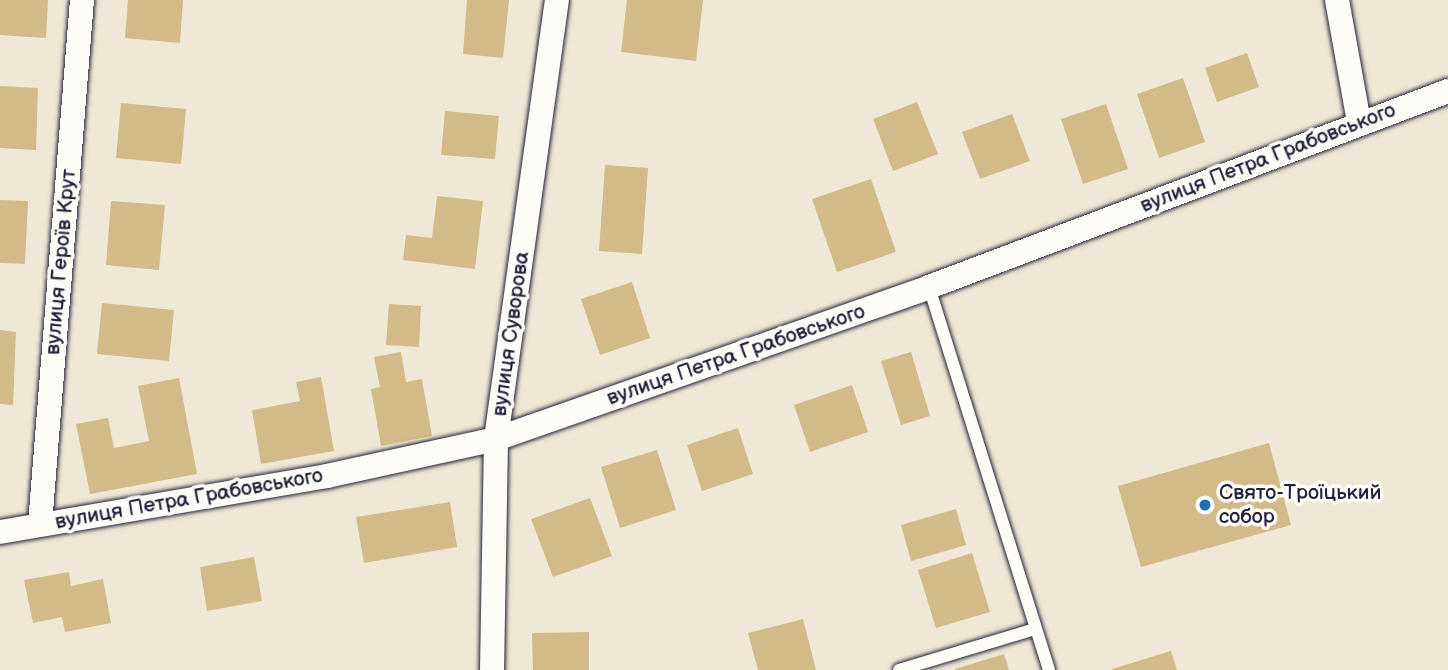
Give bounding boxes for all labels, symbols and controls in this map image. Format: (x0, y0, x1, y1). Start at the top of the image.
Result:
street label: вулиця Петра Грабовського (1137, 98, 1399, 218)
street label: вулиця Героїв Крут (40, 168, 82, 356)
street label: вулиця Суворова (487, 250, 535, 418)
street label: вулиця Петра Грабовського (604, 299, 868, 411)
street label: вулиця Петра Грабовського (53, 463, 325, 535)
place label: Свято-Троїцький собор (1219, 480, 1381, 530)
marker: Свято-Троїцький собор (1197, 497, 1213, 513)

